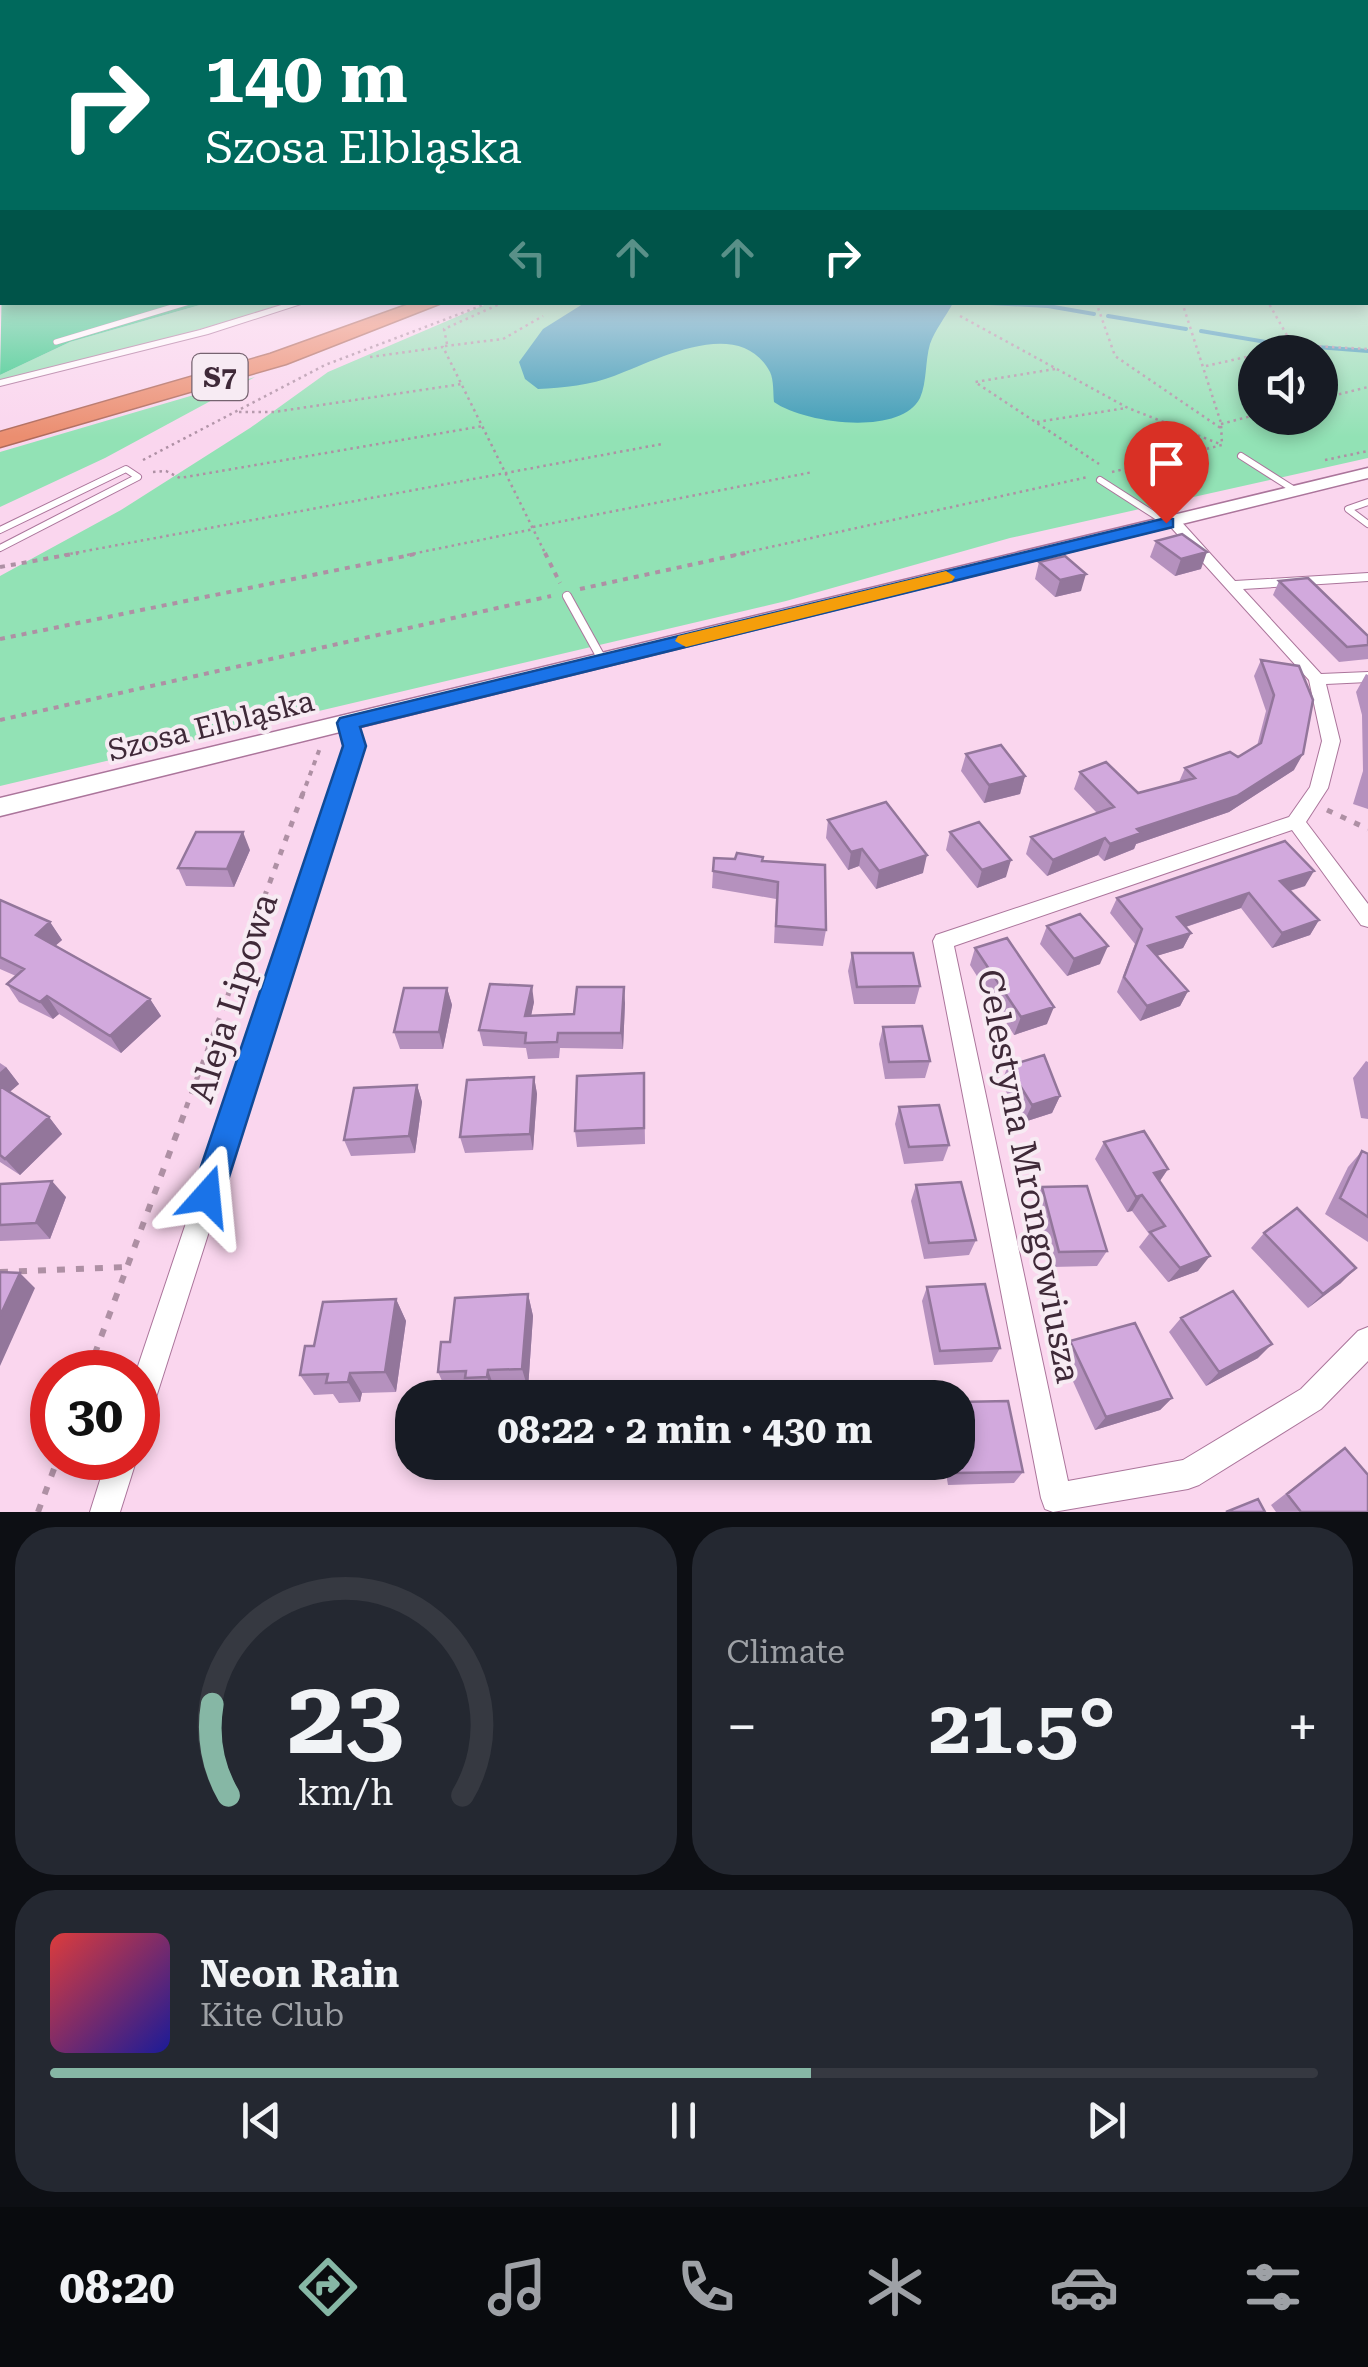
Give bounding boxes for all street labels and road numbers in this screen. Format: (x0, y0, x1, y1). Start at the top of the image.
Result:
road number: S7 (192, 354, 248, 400)
street label: Szosa Elbląska (104, 683, 317, 768)
street label: Aleja Lipowa (180, 889, 287, 1108)
street label: Celestyna Mrongowiusza (968, 966, 1089, 1386)

